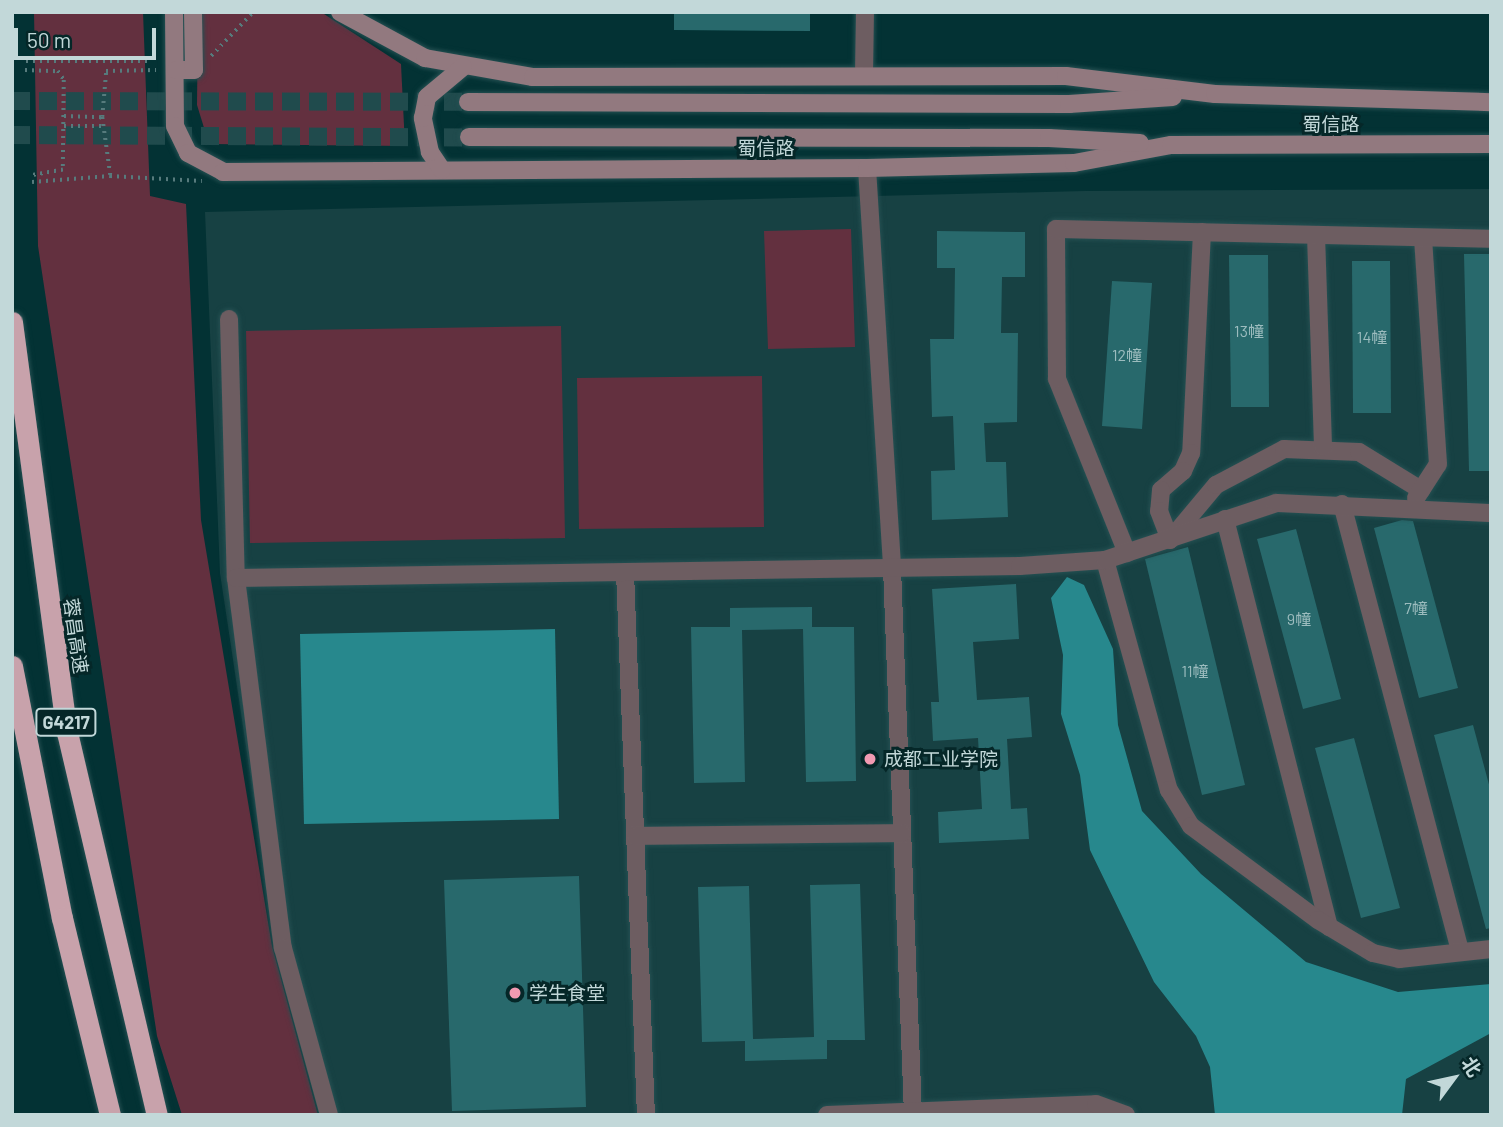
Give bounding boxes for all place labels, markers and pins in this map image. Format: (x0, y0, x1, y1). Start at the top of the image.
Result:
place label: 成都工业学院 (884, 748, 998, 770)
marker: 成都工业学院 (862, 751, 878, 767)
place label: 学生食堂 (529, 982, 605, 1004)
marker: 学生食堂 (507, 985, 523, 1001)

